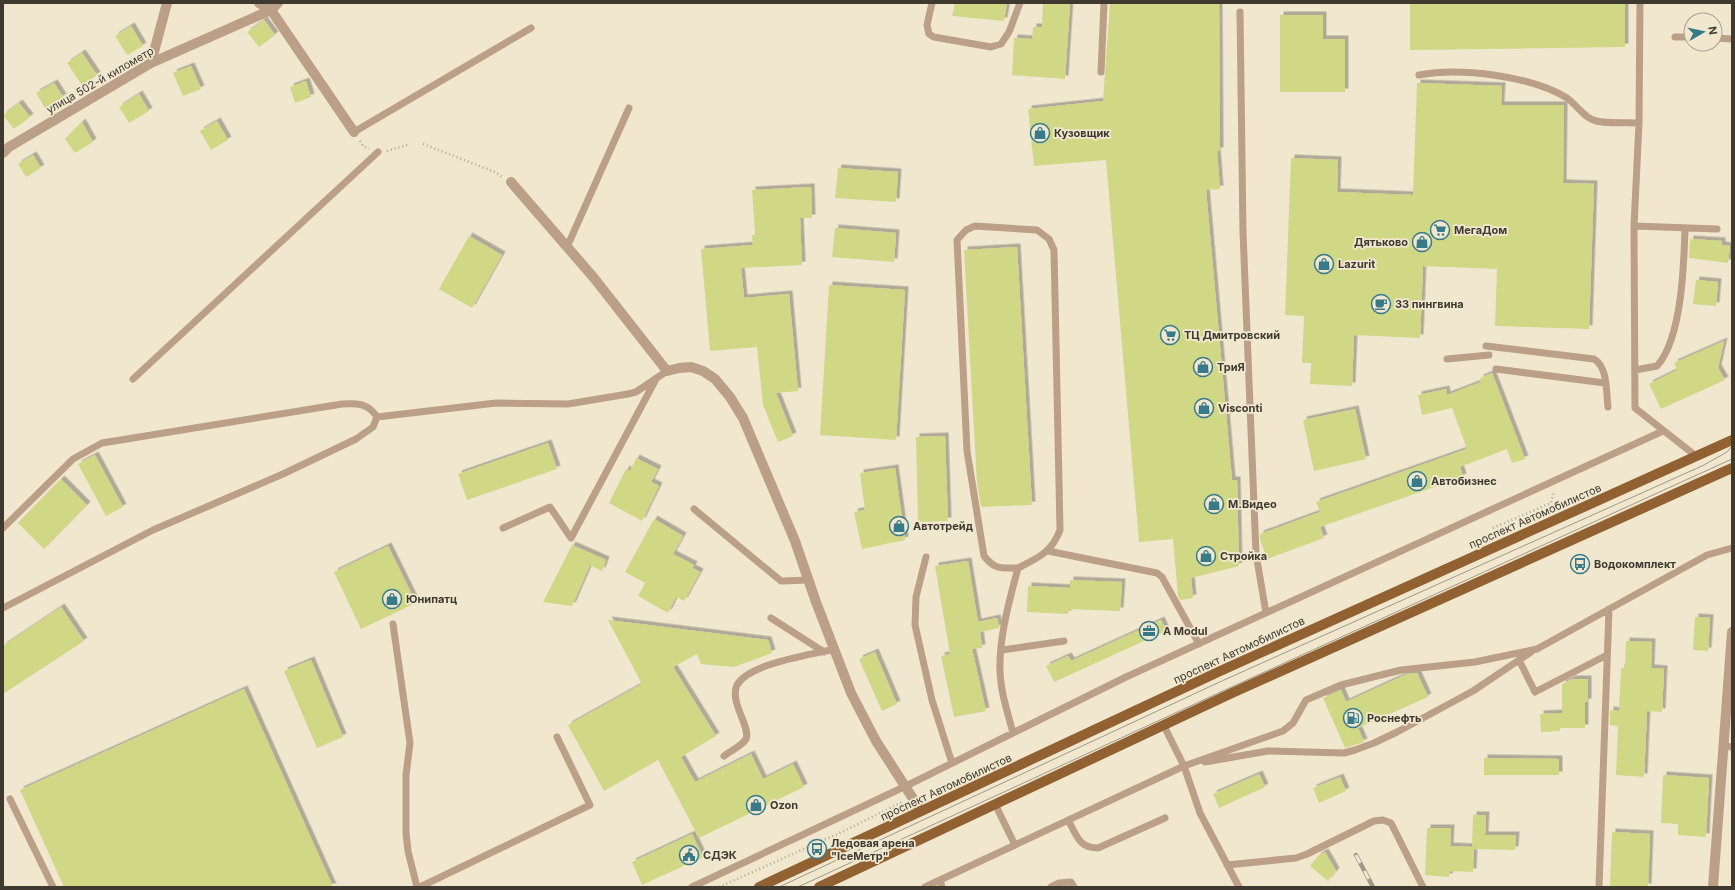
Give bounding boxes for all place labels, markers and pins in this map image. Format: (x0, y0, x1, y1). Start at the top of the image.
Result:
shop icon: Кузовщик (1029, 122, 1051, 144)
place label: Кузовщик (1054, 126, 1110, 140)
supermarket icon: МегаДом (1429, 219, 1451, 241)
place label: МегаДом (1454, 223, 1507, 237)
shop icon: Дятьково (1411, 231, 1433, 253)
place label: Дятьково (1354, 235, 1408, 249)
shop icon: Lazurit (1313, 253, 1335, 275)
place label: Lazurit (1338, 257, 1375, 271)
cafe icon: 33 пингвина (1370, 293, 1392, 315)
place label: 33 пингвина (1395, 297, 1464, 311)
supermarket icon: ТЦ Дмитровский (1159, 324, 1181, 346)
place label: ТЦ Дмитровский (1184, 328, 1280, 342)
shop icon: ТриЯ (1192, 356, 1214, 378)
place label: ТриЯ (1217, 360, 1245, 374)
shop icon: Visconti (1193, 397, 1215, 419)
place label: Visconti (1218, 401, 1262, 415)
shop icon: Автобизнес (1406, 470, 1428, 492)
place label: Автобизнес (1431, 474, 1497, 488)
shop icon: М.Видео (1203, 493, 1225, 515)
place label: М.Видео (1228, 497, 1277, 511)
shop icon: Автотрейд (888, 515, 910, 537)
place label: Автотрейд (913, 519, 974, 533)
shop icon: Стройка (1195, 545, 1217, 567)
place label: Стройка (1220, 549, 1267, 563)
bus stop icon: Водокомплект (1569, 553, 1591, 575)
place label: Водокомплект (1594, 557, 1676, 571)
shop icon: Юнипатц (381, 588, 403, 610)
place label: Юнипатц (406, 592, 457, 606)
office icon: A Modul (1138, 620, 1160, 642)
place label: A Modul (1163, 624, 1208, 638)
fuel station icon: Роснефть (1342, 707, 1364, 729)
place label: Роснефть (1367, 711, 1422, 725)
shop icon: Ozon (745, 794, 767, 816)
place label: Ozon (770, 798, 798, 812)
place label: Ледовая арена "IceМетр" (831, 836, 915, 863)
bus stop icon: Ледовая арена "IceМетр" (806, 838, 828, 860)
public building icon: СДЭК (678, 844, 700, 866)
place label: СДЭК (703, 848, 737, 862)

